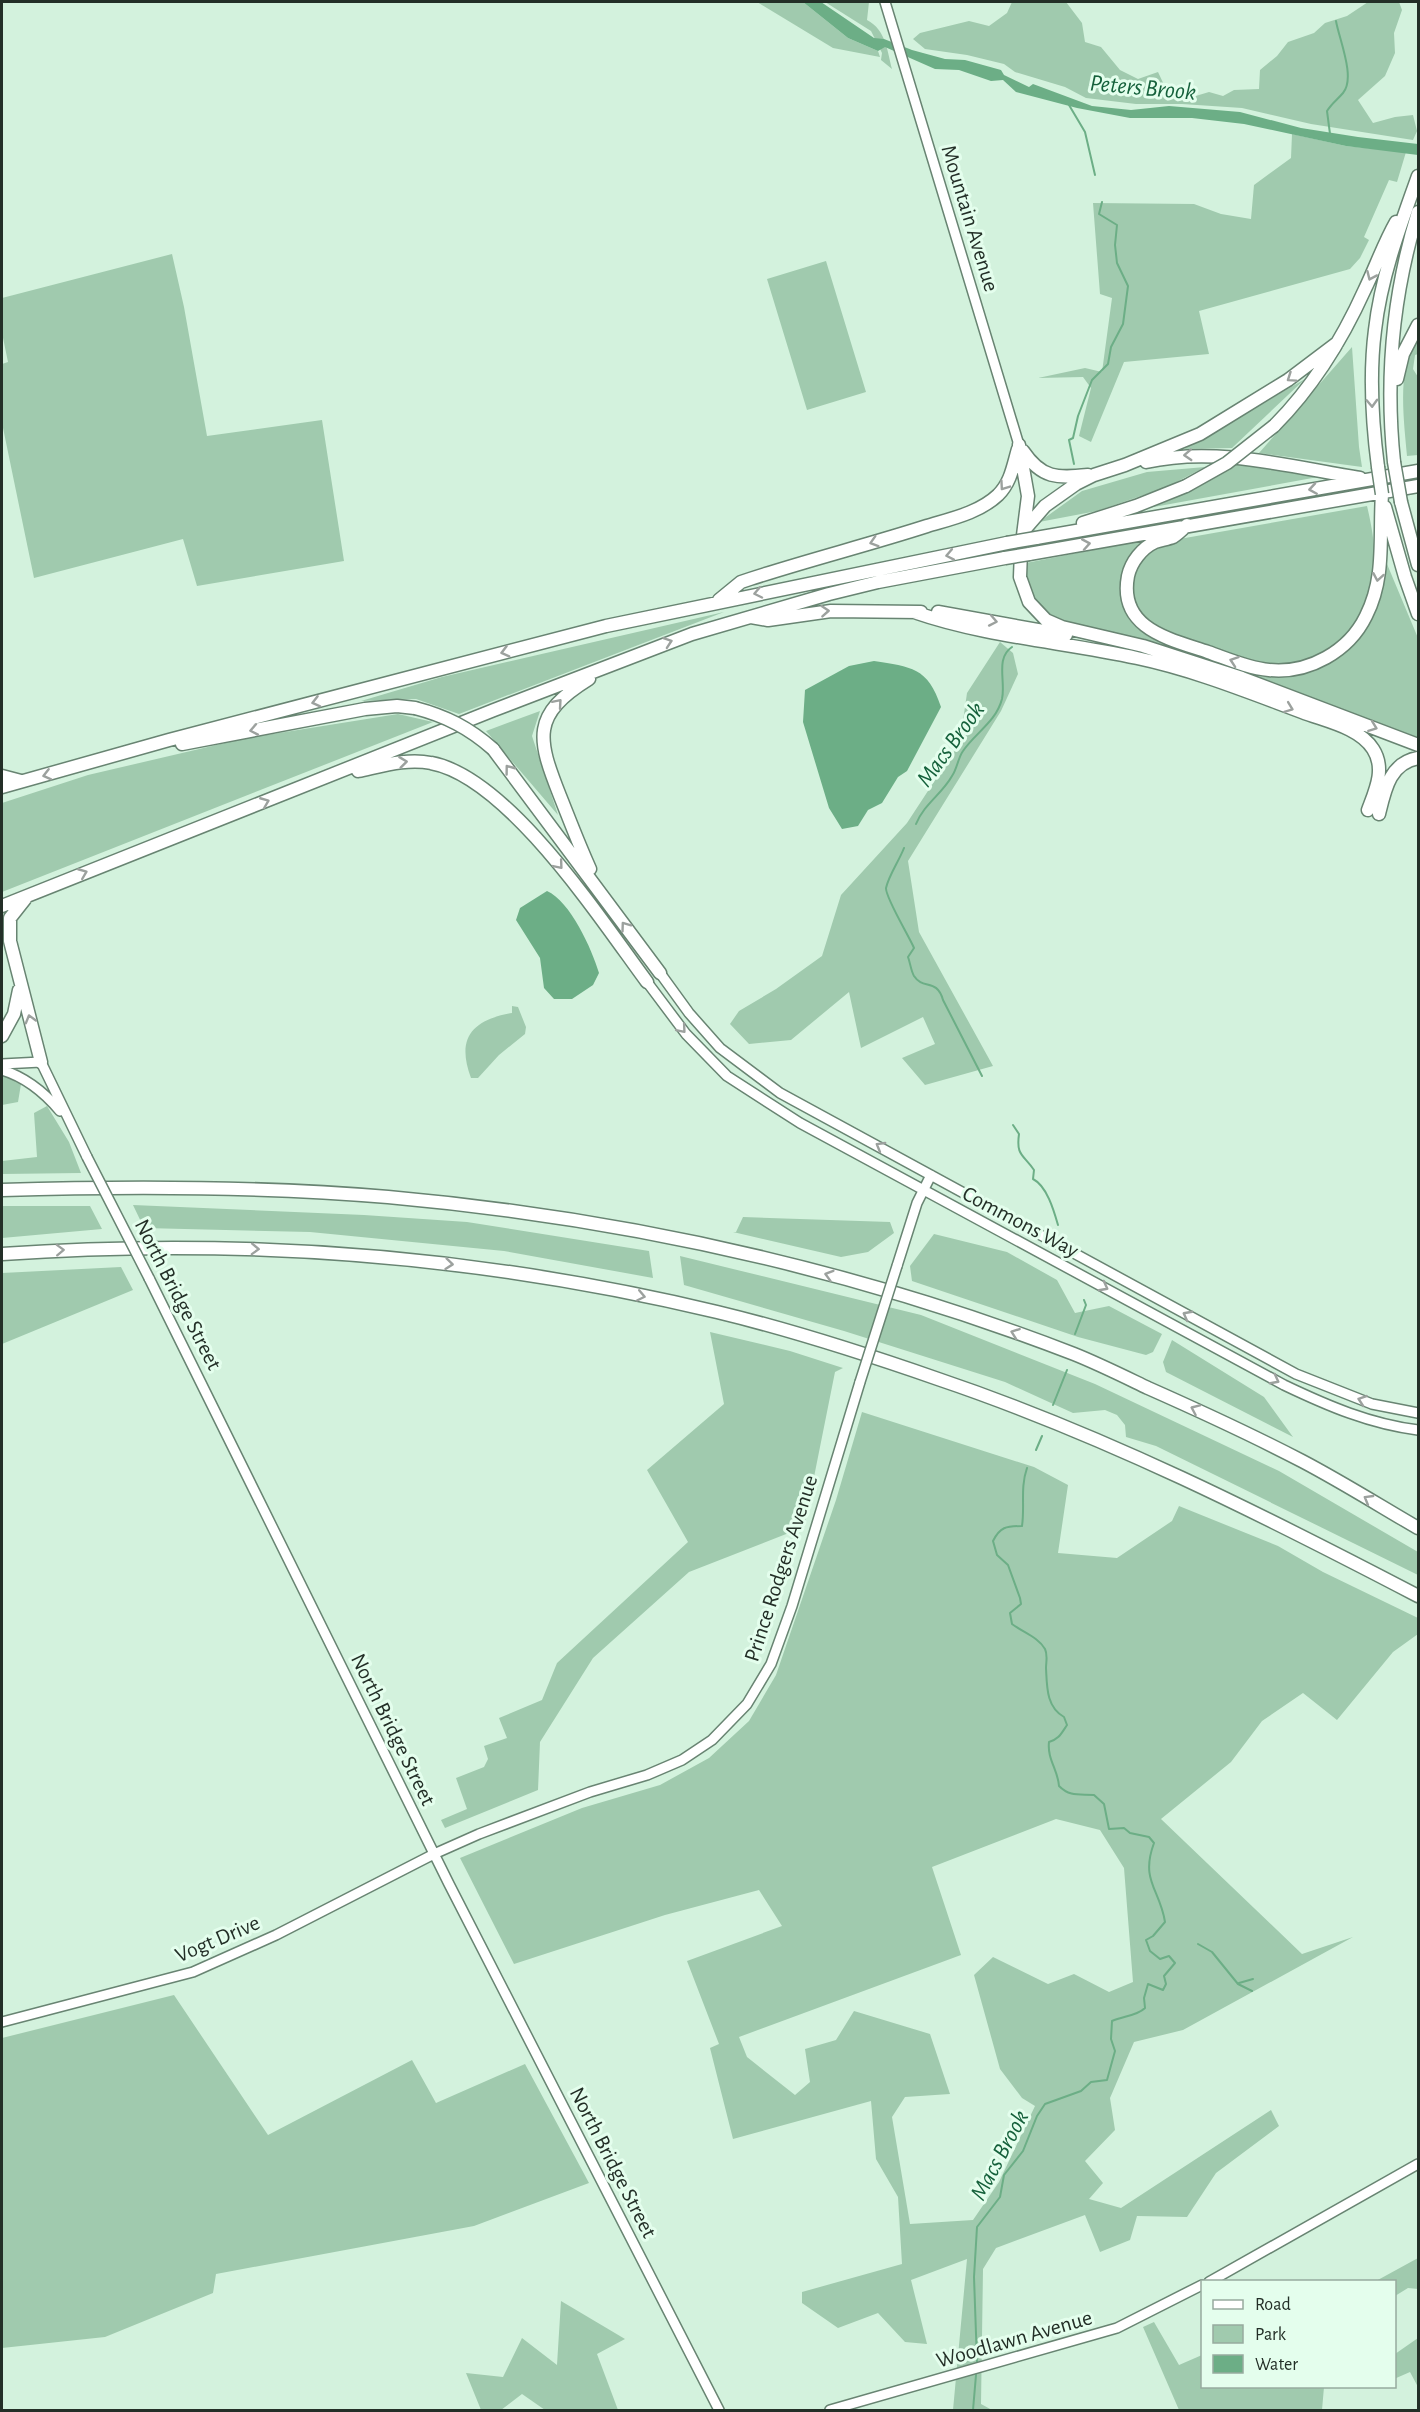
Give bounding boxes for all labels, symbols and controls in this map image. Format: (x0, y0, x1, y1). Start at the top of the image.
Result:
water label: Peters Brook (1089, 71, 1197, 105)
street label: Mountain Avenue (937, 143, 1003, 294)
one-way arrow (1366, 270, 1378, 281)
one-way arrow (1287, 371, 1298, 382)
one-way arrow (1365, 398, 1378, 407)
one-way arrow (1183, 449, 1192, 462)
one-way arrow (1000, 479, 1011, 490)
one-way arrow (1308, 482, 1318, 495)
one-way arrow (869, 535, 880, 547)
one-way arrow (1082, 538, 1091, 550)
one-way arrow (945, 548, 955, 561)
one-way arrow (1372, 572, 1385, 582)
one-way arrow (754, 586, 764, 599)
one-way arrow (820, 605, 829, 618)
one-way arrow (988, 614, 998, 627)
one-way arrow (662, 637, 673, 650)
one-way arrow (500, 645, 511, 657)
one-way arrow (1229, 655, 1240, 668)
one-way arrow (312, 694, 322, 707)
water label: Macs Brook (912, 698, 989, 791)
one-way arrow (551, 699, 562, 709)
one-way arrow (1284, 700, 1294, 713)
one-way arrow (1367, 720, 1378, 733)
one-way arrow (249, 723, 259, 736)
one-way arrow (398, 757, 408, 769)
one-way arrow (506, 765, 517, 776)
one-way arrow (43, 768, 53, 780)
one-way arrow (259, 796, 269, 809)
one-way arrow (551, 858, 562, 869)
one-way arrow (78, 868, 88, 881)
one-way arrow (621, 921, 632, 932)
one-way arrow (25, 1014, 37, 1025)
one-way arrow (675, 1022, 686, 1033)
one-way arrow (876, 1142, 886, 1154)
street label: Commons Way (959, 1182, 1083, 1262)
street label: North Bridge Street (131, 1215, 226, 1373)
one-way arrow (250, 1243, 259, 1255)
one-way arrow (55, 1244, 64, 1257)
one-way arrow (445, 1257, 454, 1270)
one-way arrow (824, 1270, 835, 1282)
one-way arrow (1097, 1280, 1108, 1291)
one-way arrow (636, 1289, 646, 1302)
one-way arrow (1182, 1311, 1193, 1322)
one-way arrow (1010, 1328, 1021, 1340)
one-way arrow (1269, 1373, 1279, 1384)
one-way arrow (1357, 1395, 1367, 1408)
one-way arrow (1190, 1404, 1201, 1416)
street label: Prince Rodgers Avenue (740, 1472, 821, 1664)
one-way arrow (1364, 1494, 1374, 1506)
street label: North Bridge Street (347, 1650, 439, 1809)
street label: Vogt Drive (172, 1911, 263, 1967)
street label: North Bridge Street (566, 2083, 661, 2241)
water label: Macs Brook (966, 2107, 1033, 2204)
legend (1201, 2280, 1396, 2388)
text: Road (1255, 2296, 1291, 2314)
street label: Woodlawn Avenue (934, 2306, 1095, 2372)
text: Park (1255, 2326, 1287, 2344)
text: Water (1255, 2356, 1298, 2374)

